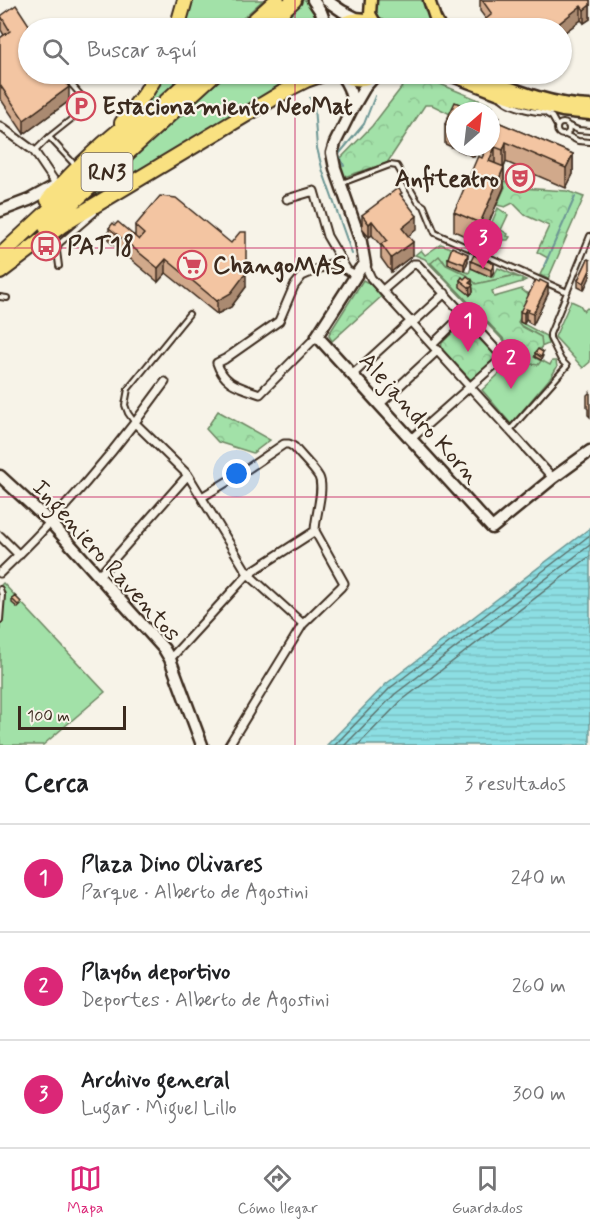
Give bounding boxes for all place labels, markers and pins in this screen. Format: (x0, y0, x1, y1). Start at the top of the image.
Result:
parking icon: Estacionamiento NeoMat (65, 90, 97, 122)
place label: Estacionamiento NeoMat (102, 92, 353, 123)
theatre icon: Anfiteatro (504, 162, 536, 194)
place label: Anfiteatro (395, 164, 499, 195)
pin: 3 (464, 220, 502, 269)
bus stop icon: PAT18 (30, 230, 62, 262)
place label: PAT18 (67, 232, 134, 263)
supermarket icon: ChangoMAS (176, 249, 208, 281)
place label: ChangoMAS (213, 251, 346, 283)
pin: 1 (448, 302, 488, 352)
pin: 2 (492, 340, 530, 389)

